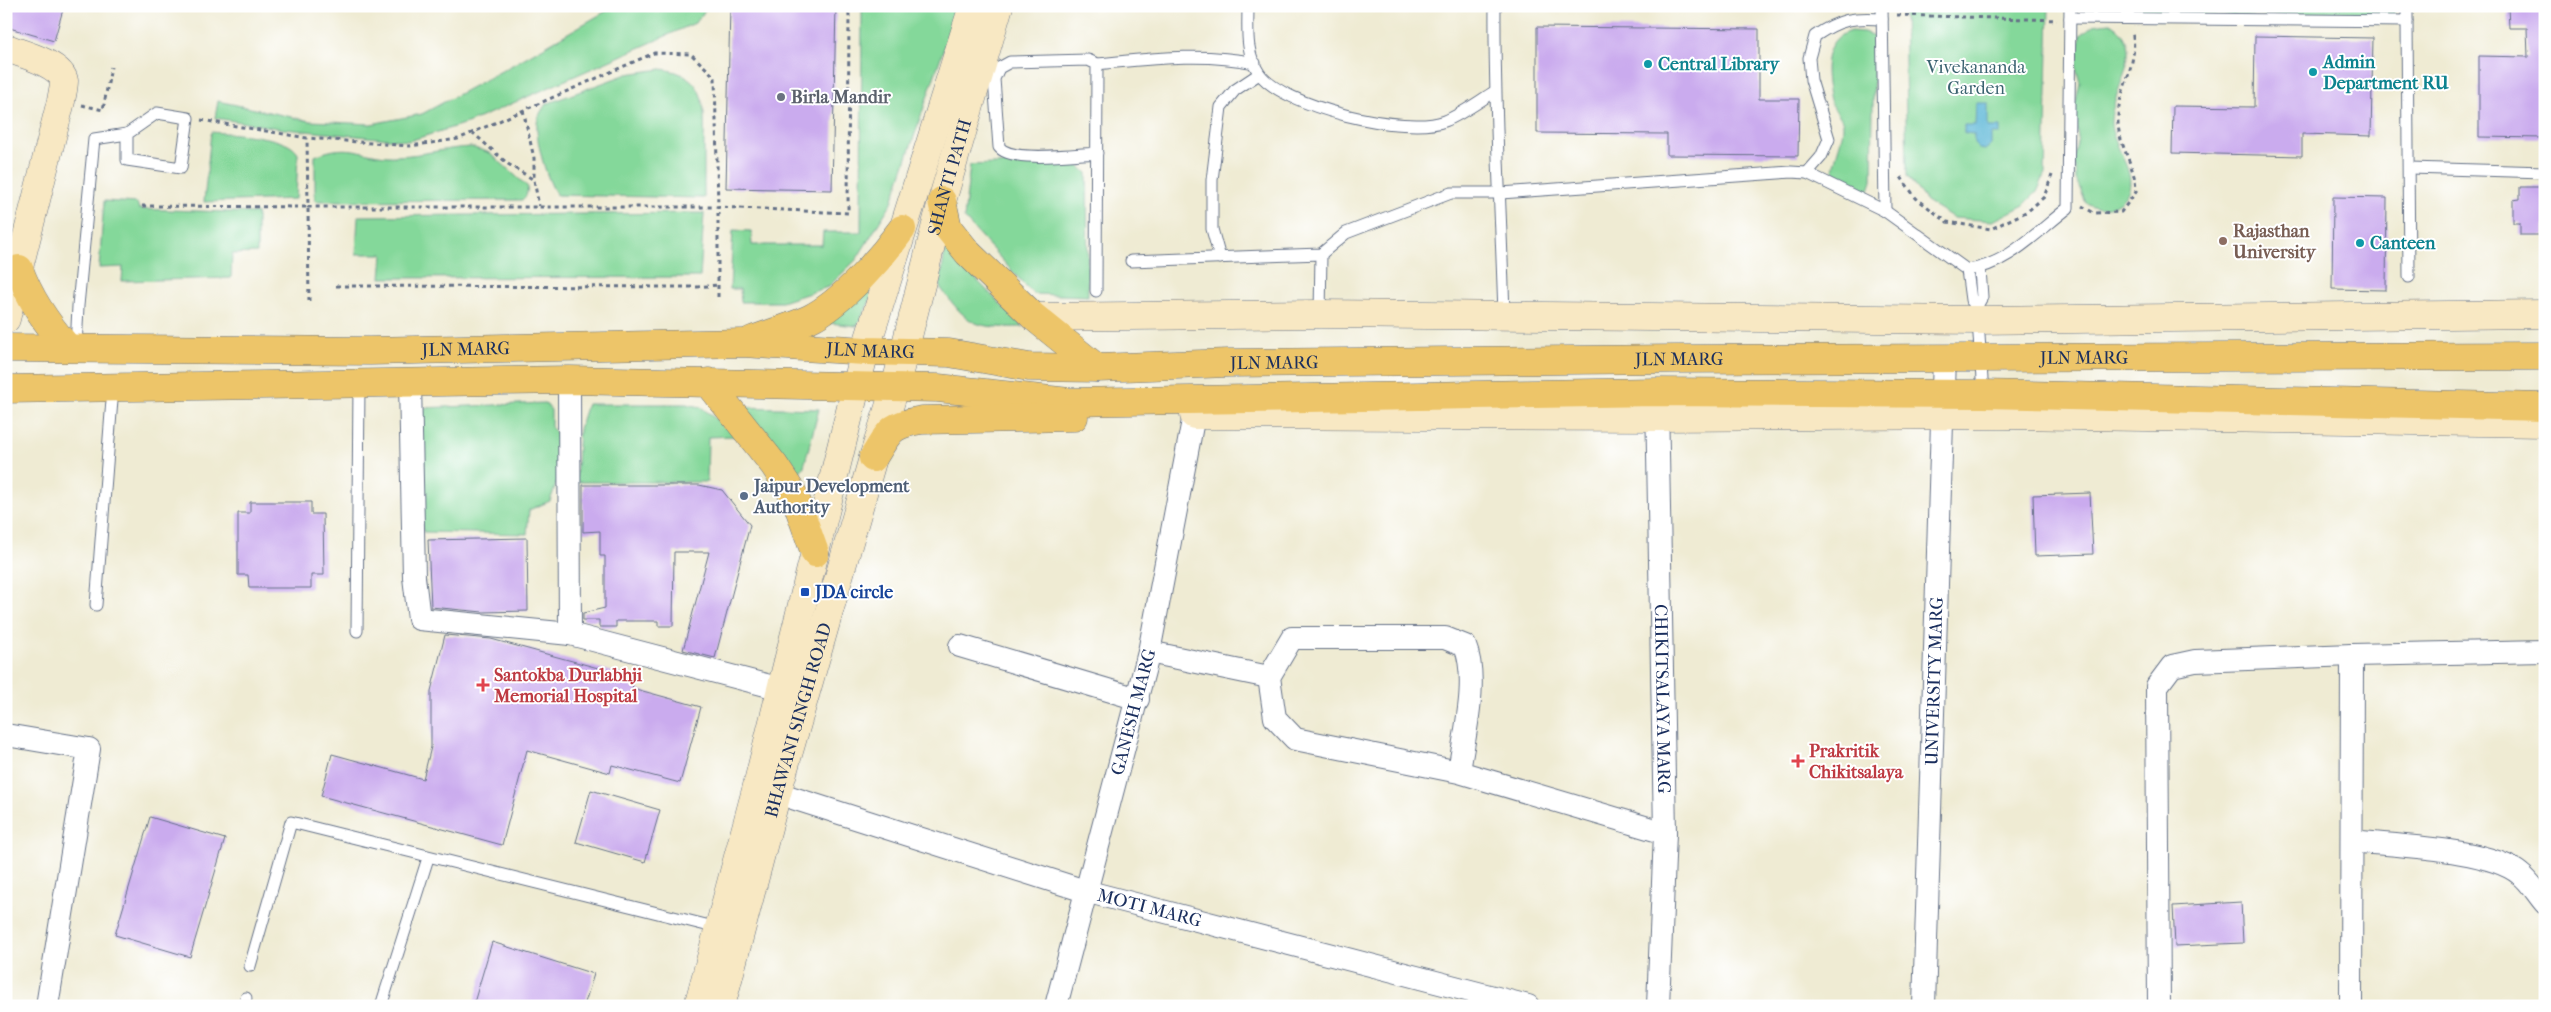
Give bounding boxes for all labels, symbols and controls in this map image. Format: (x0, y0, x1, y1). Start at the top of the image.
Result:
place label: Admin Department RU (2322, 52, 2450, 94)
place label: Central Library (1658, 54, 1781, 75)
park label: Vivekananda Garden (1926, 57, 2026, 99)
marker: Central Library (1642, 58, 1654, 70)
marker: Admin Department RU (2307, 66, 2319, 78)
place label: Birla Mandir (791, 87, 891, 108)
marker: Birla Mandir (775, 91, 787, 103)
street label: SHANTI PATH (924, 117, 976, 237)
place label: Rajasthan University (2232, 221, 2317, 263)
place label: Canteen (2370, 233, 2436, 254)
marker: Rajasthan University (2217, 235, 2229, 247)
marker: Canteen (2354, 237, 2366, 249)
street label: JLN MARG (419, 338, 511, 361)
street label: JLN MARG (824, 338, 915, 363)
street label: JLN MARG (2038, 347, 2129, 369)
street label: JLN MARG (1633, 349, 1724, 370)
street label: JLN MARG (1228, 352, 1319, 374)
place label: Jaipur Development Authority (752, 476, 910, 518)
marker: Jaipur Development Authority (738, 490, 750, 502)
place label: JDA circle (813, 582, 893, 603)
marker: JDA circle (799, 586, 811, 598)
street label: UNIVERSITY MARG (1921, 596, 1948, 766)
street label: CHIKITSALAYA MARG (1650, 604, 1674, 794)
street label: BHAWANI SINGH ROAD (761, 620, 836, 820)
street label: GANESH MARG (1107, 646, 1160, 778)
place label: Santokba Durlabhji Memorial Hospital (493, 665, 643, 707)
marker: Santokba Durlabhji Memorial Hospital (476, 678, 490, 692)
place label: Prakritik Chikitsalaya (1809, 741, 1904, 783)
marker: Prakritik Chikitsalaya (1791, 754, 1805, 768)
street label: MOTI MARG (1095, 885, 1204, 932)

